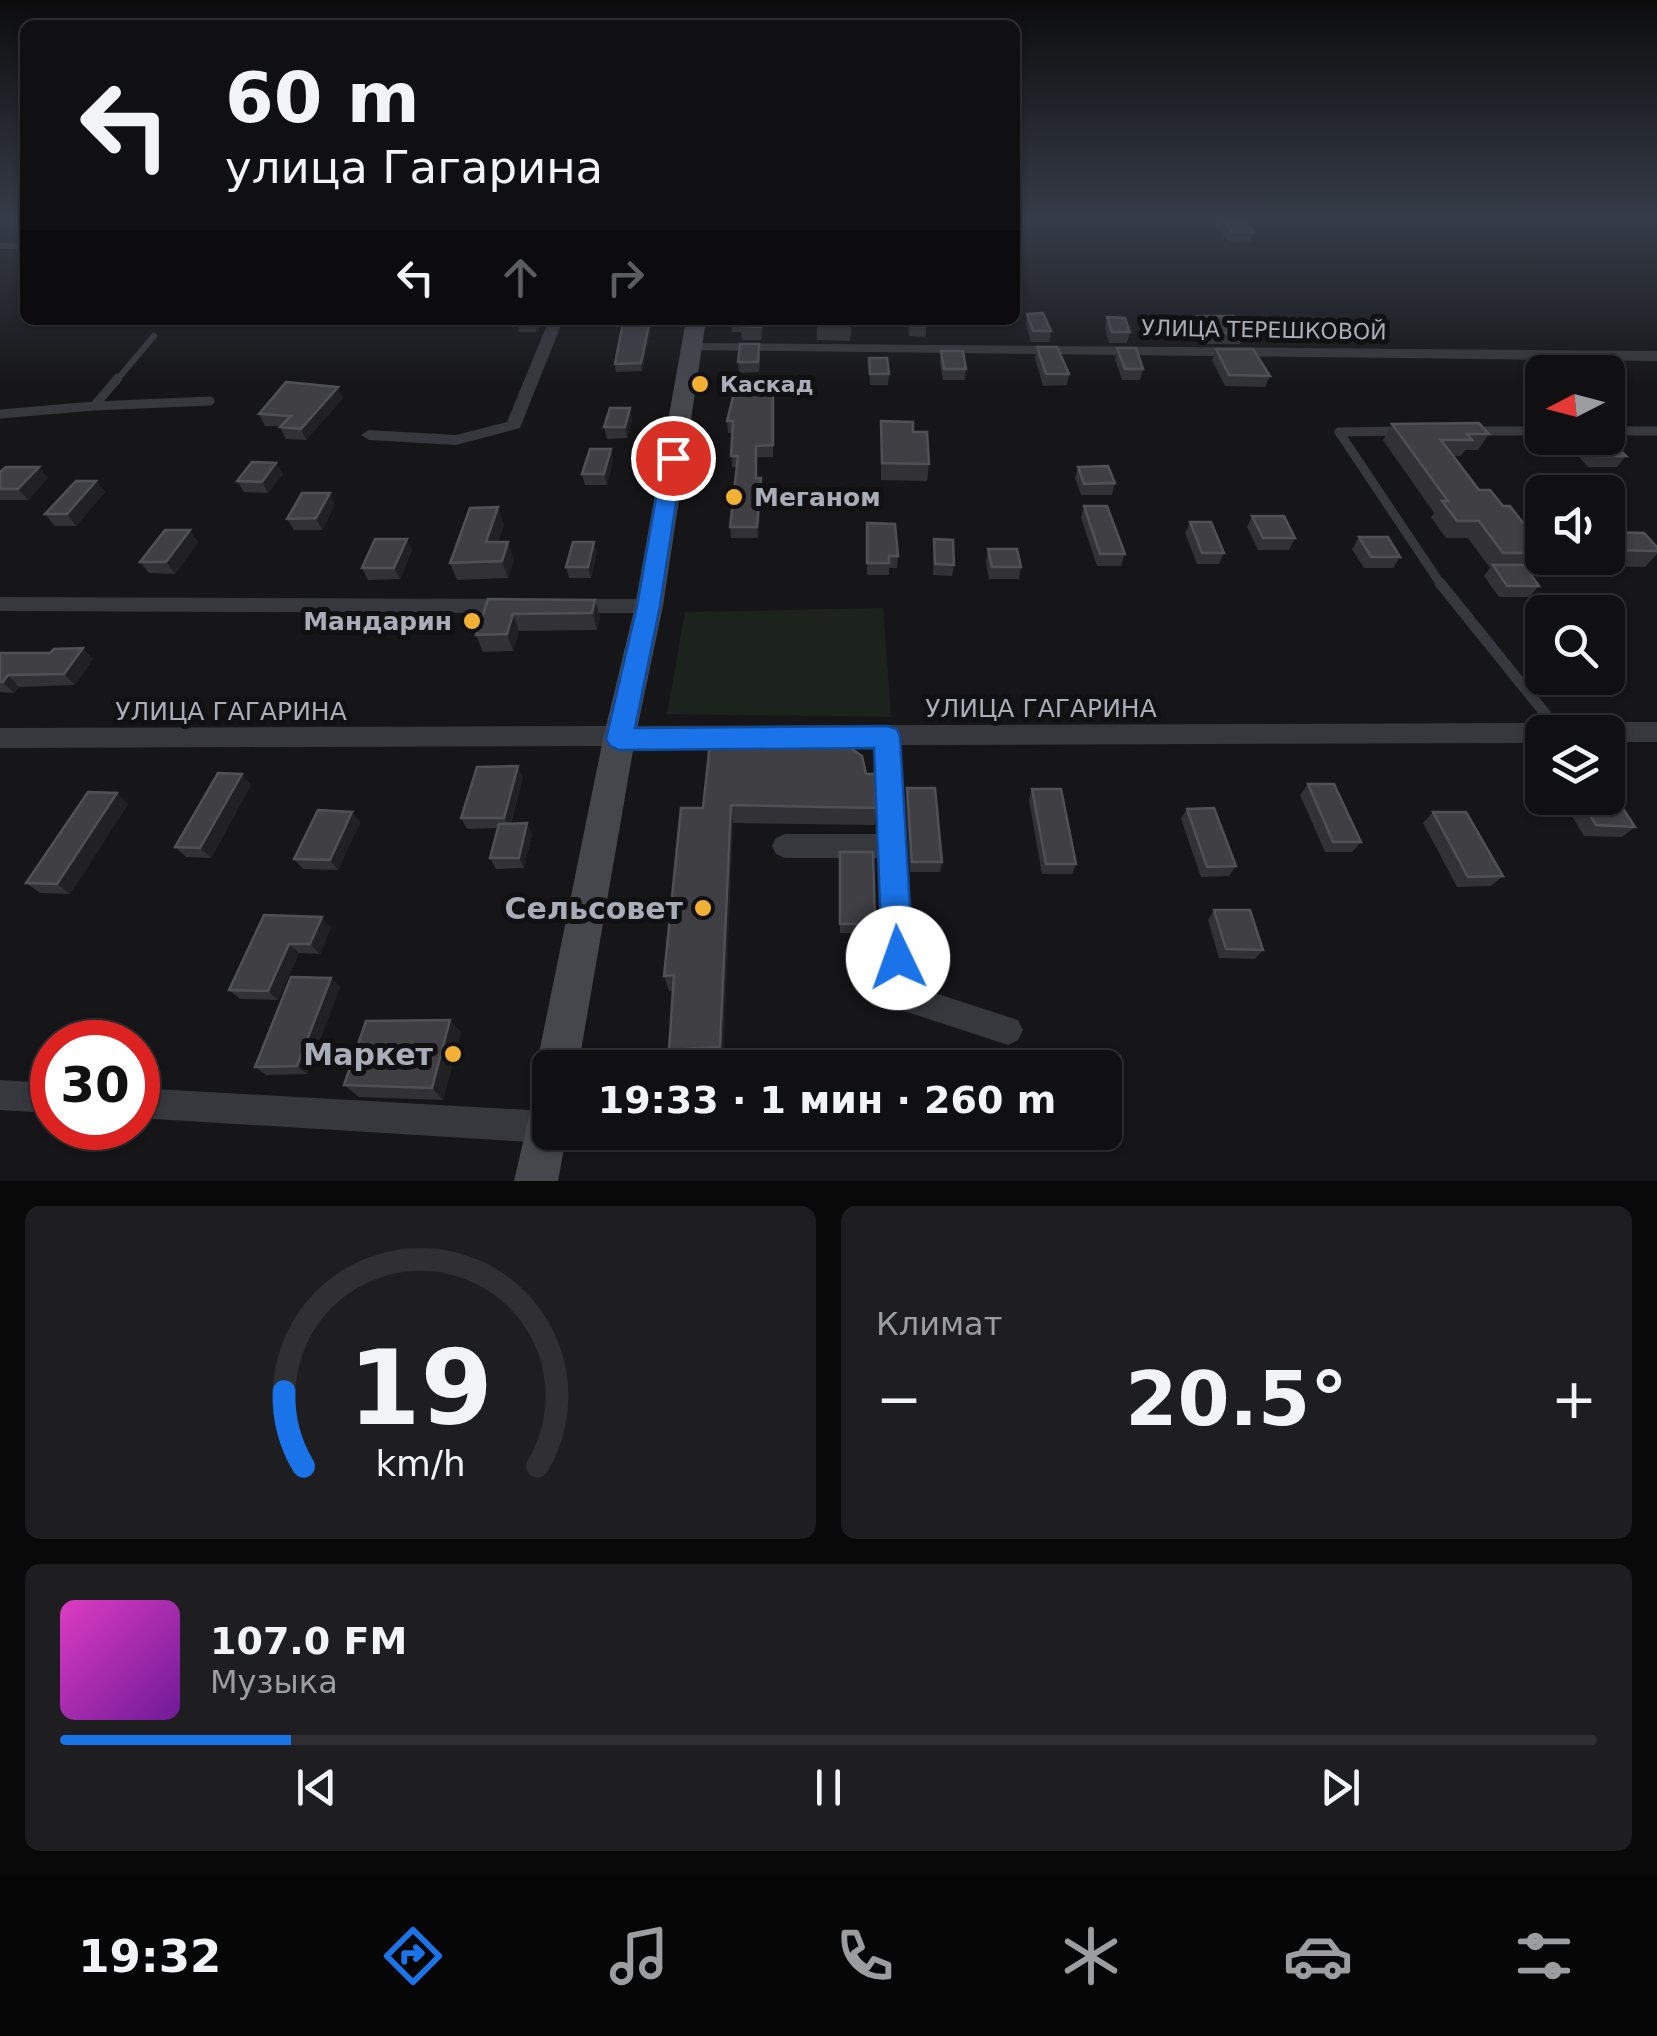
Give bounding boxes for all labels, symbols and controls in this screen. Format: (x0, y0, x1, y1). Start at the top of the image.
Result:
text: 60 m (225, 57, 420, 139)
icon: left (60, 60, 190, 190)
text: улица Гагарина (225, 141, 603, 194)
icon: left (388, 250, 443, 305)
icon: ahead (493, 250, 548, 305)
icon: right (598, 250, 653, 305)
street label: УЛИЦА ТЕРЕШКОВОЙ (1141, 315, 1387, 345)
north arrow (1525, 355, 1625, 455)
map controls (1525, 355, 1625, 815)
place label: Каскад (720, 372, 813, 397)
marker: Каскад (689, 373, 711, 395)
pin (631, 416, 716, 501)
icon: arrive (646, 431, 701, 486)
button: sound (1525, 475, 1625, 575)
place label: Меганом (754, 483, 881, 512)
marker: Меганом (723, 486, 745, 508)
button: search (1525, 595, 1625, 695)
place label: Мандарин (303, 607, 452, 636)
marker: Мандарин (461, 610, 483, 632)
street label: УЛИЦА ГАГАРИНА (925, 694, 1157, 723)
street label: УЛИЦА ГАГАРИНА (115, 697, 347, 726)
button: layers (1525, 715, 1625, 815)
place label: Сельсовет (505, 891, 684, 926)
marker: Сельсовет (692, 897, 714, 919)
position arrow (846, 906, 950, 1010)
speed limit sign: 30 (30, 1020, 160, 1150)
place label: Маркет (303, 1037, 434, 1072)
marker: Маркет (442, 1043, 464, 1065)
text: 19:33 · 1 мин · 260 m (598, 1078, 1056, 1122)
text: Климат (876, 1305, 1002, 1343)
text: 19 (348, 1327, 493, 1449)
text: 20.5° (1125, 1355, 1348, 1443)
text: − (876, 1367, 922, 1431)
text: + (1551, 1367, 1597, 1431)
text: km/h (375, 1443, 466, 1484)
text: 107.0 FM (210, 1619, 407, 1663)
text: Музыка (210, 1663, 338, 1701)
icon: previous (289, 1760, 344, 1815)
icon: pause (801, 1760, 856, 1815)
icon: next (1313, 1760, 1368, 1815)
icon: directions (378, 1921, 448, 1991)
icon: music (604, 1921, 674, 1991)
icon: phone (830, 1921, 900, 1991)
icon: climate (1056, 1921, 1126, 1991)
icon: car (1283, 1921, 1353, 1991)
icon: filters (1509, 1921, 1579, 1991)
text: 19:32 (78, 1930, 221, 1983)

